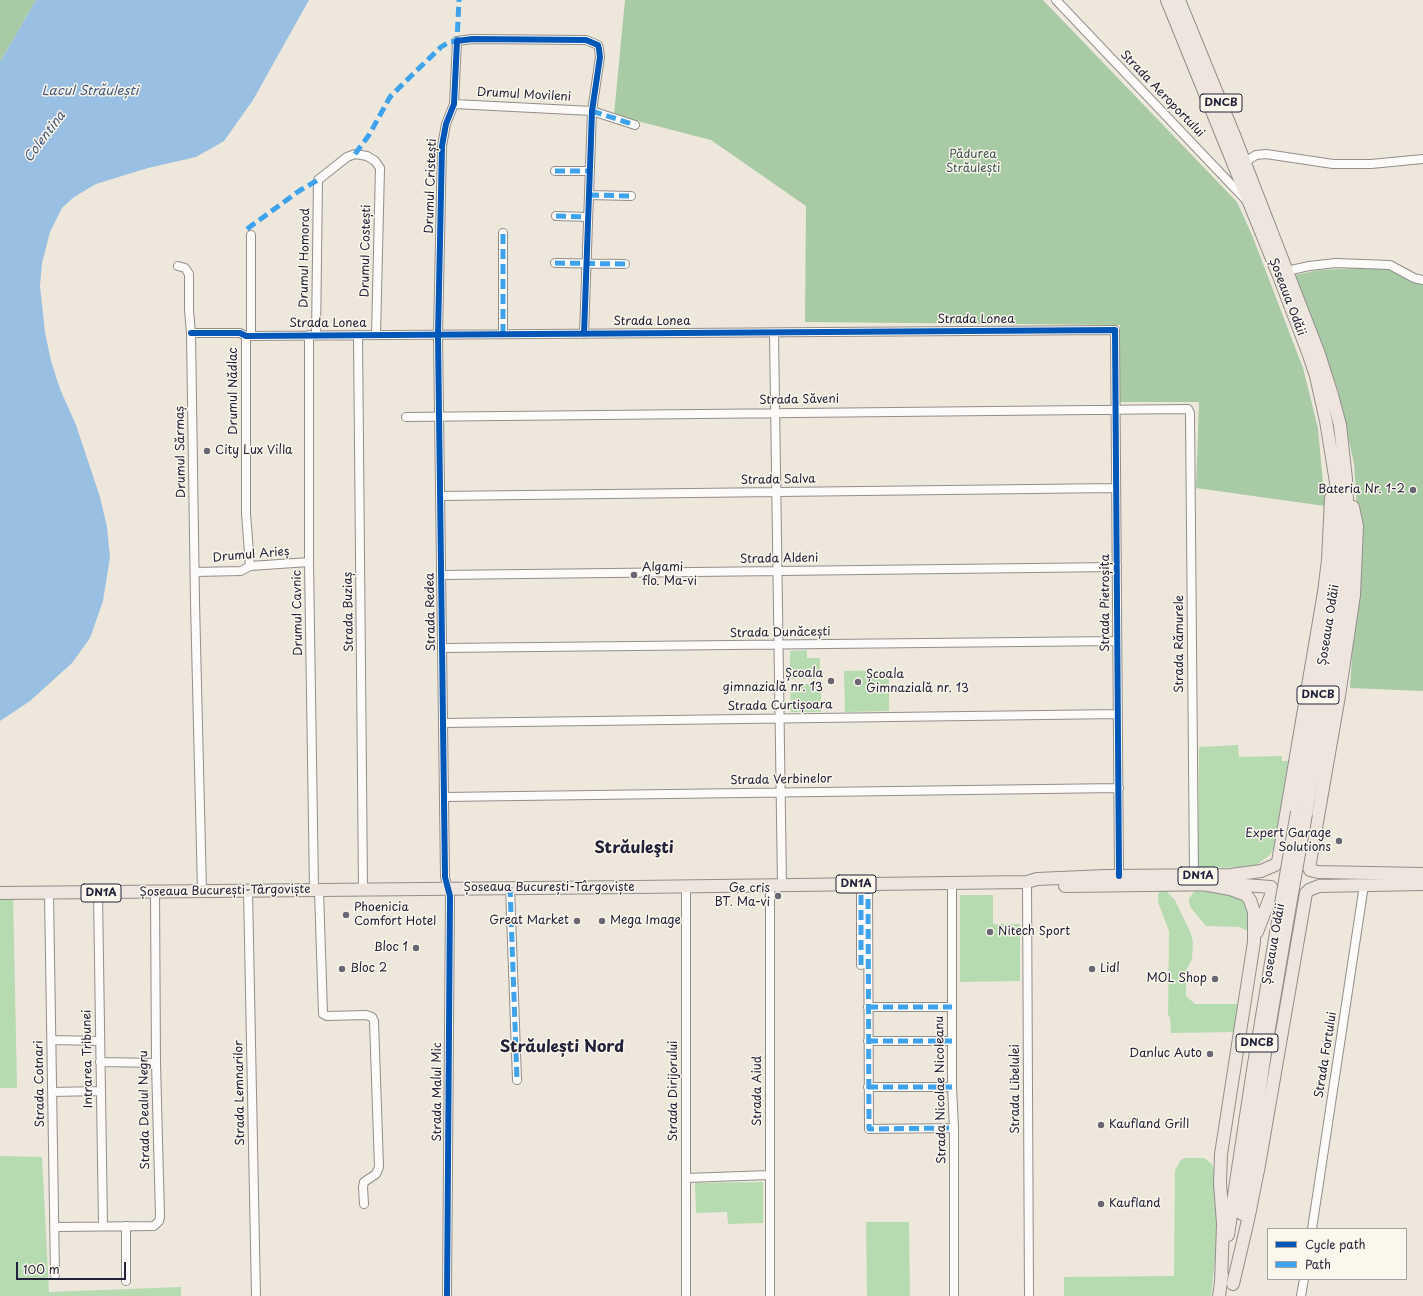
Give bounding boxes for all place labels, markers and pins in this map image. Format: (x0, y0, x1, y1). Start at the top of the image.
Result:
place label: City Lux Villa (215, 444, 292, 458)
marker: City Lux Villa (202, 446, 212, 456)
place label: Bateria Nr. 1-2 (1318, 483, 1405, 497)
marker: Bateria Nr. 1-2 (1408, 485, 1418, 495)
place label: Algami flo. Ma-vi (642, 561, 697, 589)
marker: Algami flo. Ma-vi (629, 570, 639, 580)
place label: Școala gimnazială nr. 13 (723, 667, 823, 695)
place label: Școala Gimnazială nr. 13 (866, 668, 969, 696)
marker: Școala gimnazială nr. 13 (826, 676, 836, 686)
marker: Școala Gimnazială nr. 13 (853, 677, 863, 687)
place label: Expert Garage Solutions (1245, 827, 1331, 855)
marker: Expert Garage Solutions (1334, 836, 1344, 846)
place label: Ge cris BT. Ma-vi (715, 882, 770, 910)
marker: Ge cris BT. Ma-vi (773, 891, 783, 901)
place label: Phoenicia Comfort Hotel (354, 901, 436, 929)
marker: Phoenicia Comfort Hotel (341, 910, 351, 920)
place label: Great Market (489, 914, 569, 928)
place label: Mega Image (610, 914, 681, 928)
marker: Great Market (572, 916, 582, 926)
marker: Mega Image (597, 916, 607, 926)
place label: Nitech Sport (998, 925, 1070, 939)
marker: Nitech Sport (985, 927, 995, 937)
place label: Bloc 1 (374, 941, 408, 955)
marker: Bloc 1 (411, 943, 421, 953)
place label: Bloc 2 (350, 962, 387, 976)
place label: Lidl (1100, 962, 1120, 976)
marker: Bloc 2 (337, 964, 347, 974)
marker: Lidl (1087, 964, 1097, 974)
place label: MOL Shop (1146, 972, 1207, 986)
marker: MOL Shop (1210, 974, 1220, 984)
place label: Danluc Auto (1129, 1047, 1202, 1061)
marker: Danluc Auto (1205, 1049, 1215, 1059)
place label: Kaufland Grill (1109, 1118, 1189, 1132)
marker: Kaufland Grill (1096, 1120, 1106, 1130)
place label: Kaufland (1109, 1197, 1160, 1211)
marker: Kaufland (1096, 1199, 1106, 1209)

